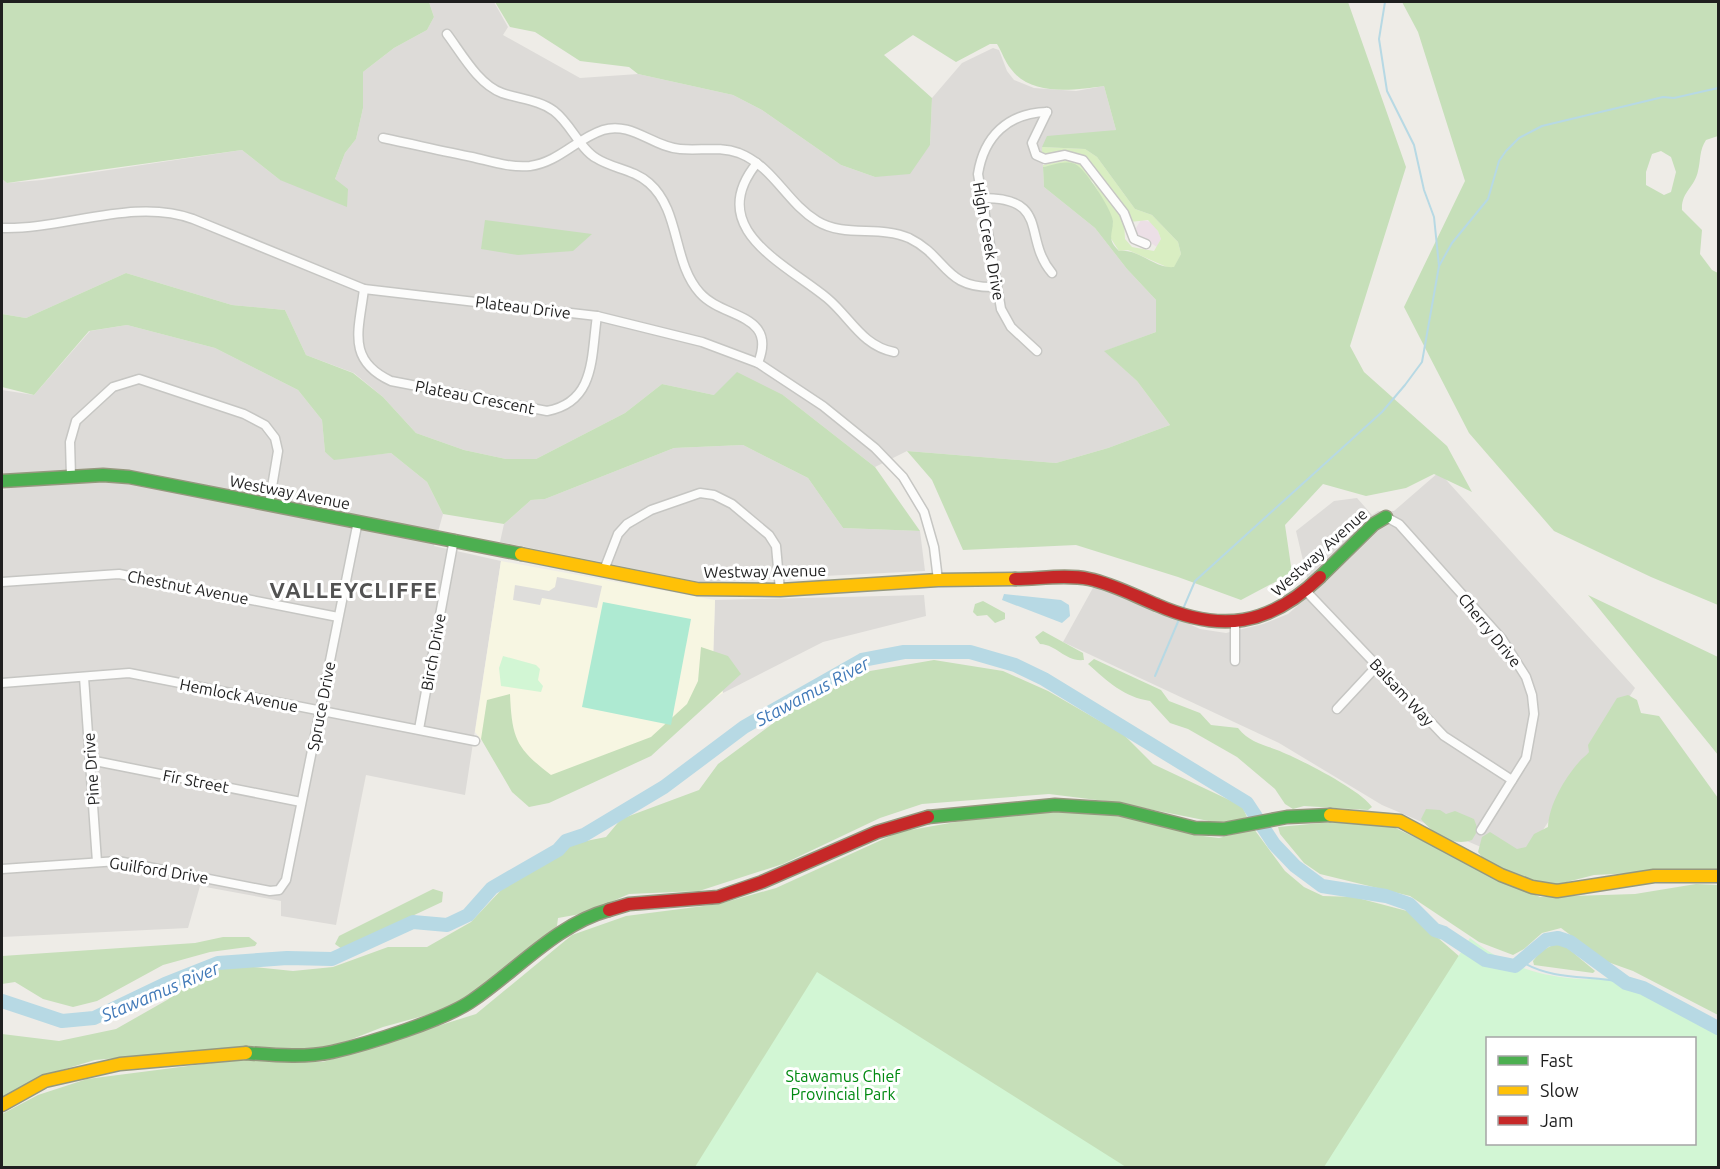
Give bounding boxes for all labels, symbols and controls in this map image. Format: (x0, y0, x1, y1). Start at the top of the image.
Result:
street label: High Creek Drive (970, 180, 1008, 302)
street label: Plateau Drive (474, 292, 572, 322)
street label: Plateau Crescent (414, 377, 537, 418)
street label: Westway Avenue (228, 471, 352, 513)
street label: Westway Avenue (1267, 504, 1371, 600)
street label: Westway Avenue (704, 561, 826, 581)
street label: Chestnut Avenue (126, 566, 250, 608)
district label: VALLEYCLIFFE (270, 577, 438, 602)
street label: Cherry Drive (1455, 590, 1525, 670)
street label: Birch Drive (417, 612, 449, 692)
water label: Stawamus River (751, 652, 873, 730)
street label: Balsam Way (1366, 655, 1438, 730)
street label: Spruce Drive (304, 660, 338, 752)
street label: Hemlock Avenue (178, 675, 300, 715)
street label: Pine Drive (79, 732, 103, 806)
street label: Fir Street (162, 766, 231, 796)
street label: Guilford Drive (108, 853, 210, 887)
water label: Stawamus River (97, 957, 223, 1025)
legend (1486, 1037, 1696, 1145)
text: Fast (1540, 1050, 1573, 1070)
park label: Stawamus Chief Provincial Park (786, 1067, 901, 1103)
text: Slow (1540, 1080, 1579, 1100)
text: Jam (1540, 1110, 1574, 1130)

